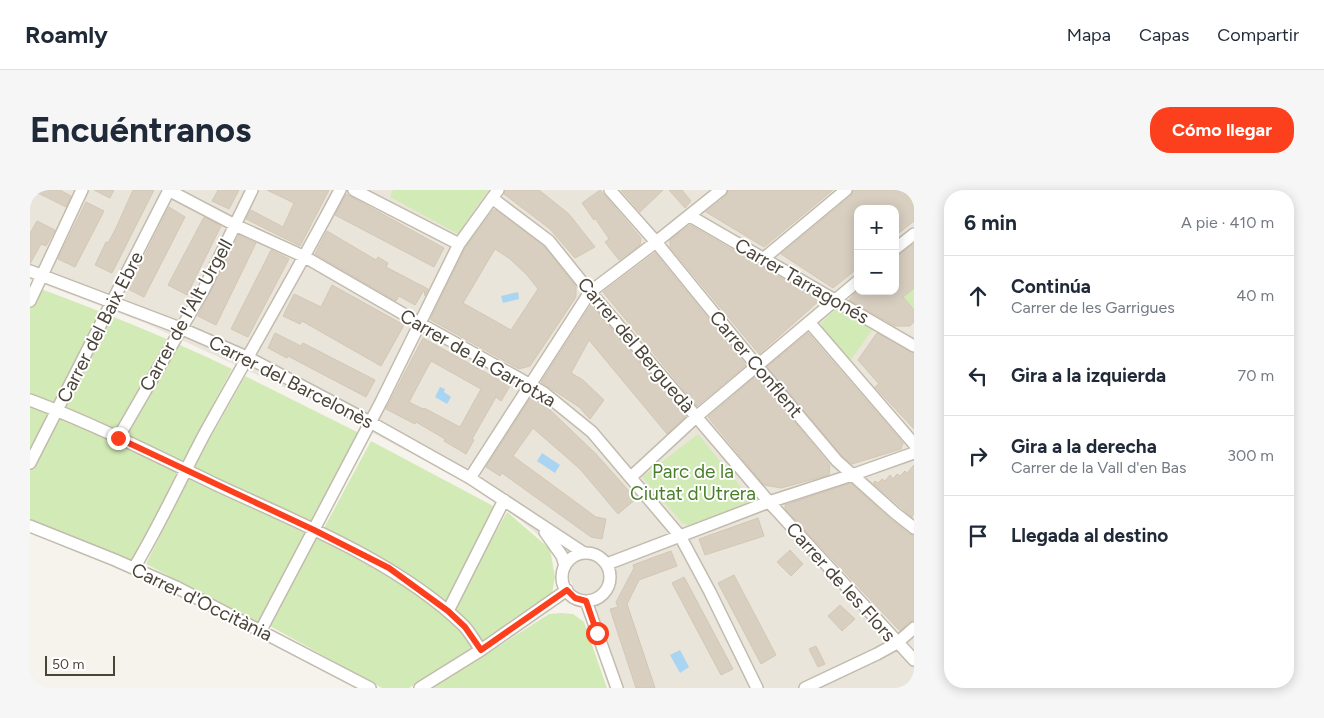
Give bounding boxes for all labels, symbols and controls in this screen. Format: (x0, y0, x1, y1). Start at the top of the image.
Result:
text: Roamly (25, 20, 108, 49)
text: Mapa (1067, 24, 1111, 46)
text: Capas (1139, 24, 1189, 46)
text: Compartir (1217, 24, 1299, 46)
button: Cómo llegar (1150, 107, 1294, 153)
text: Encuéntranos (30, 109, 251, 151)
map controls (854, 205, 899, 295)
button: + (854, 205, 899, 250)
text: 6 min (964, 210, 1017, 235)
text: A pie · 410 m (1181, 213, 1274, 232)
street label: Carrer Tarragonés (731, 233, 873, 329)
street label: Carrer de l'Alt Urgell (135, 235, 237, 395)
street label: Carrer del Baix Ebre (52, 248, 148, 406)
button: − (854, 250, 899, 295)
street label: Carrer del Berguedà (573, 273, 699, 417)
text: Continúa (1011, 275, 1091, 298)
icon: ahead (964, 282, 992, 310)
text: 40 m (1236, 286, 1274, 305)
text: Carrer de les Garrigues (1011, 298, 1175, 317)
street label: Carrer de la Garrotxa (396, 304, 560, 412)
street label: Carrer Conflent (705, 306, 807, 422)
street label: Carrer del Barcelonès (205, 331, 377, 434)
icon: left (964, 362, 992, 390)
text: Gira a la izquierda (1011, 364, 1166, 387)
text: 70 m (1238, 366, 1274, 385)
route end (107, 427, 130, 450)
text: Gira a la derecha (1011, 435, 1157, 458)
icon: right (964, 442, 992, 470)
text: 300 m (1227, 446, 1274, 465)
text: Carrer de la Vall d'en Bas (1011, 458, 1187, 477)
park label: Parc de la Ciutat d'Utrera (630, 460, 756, 505)
street label: Carrer de les Flors (781, 518, 901, 647)
icon: arrive (964, 522, 992, 550)
text: Llegada al destino (1011, 524, 1168, 547)
street label: Carrer d'Occitània (128, 558, 276, 646)
route start (586, 622, 609, 645)
scale bar (45, 653, 115, 676)
text: 50 m (52, 656, 84, 673)

